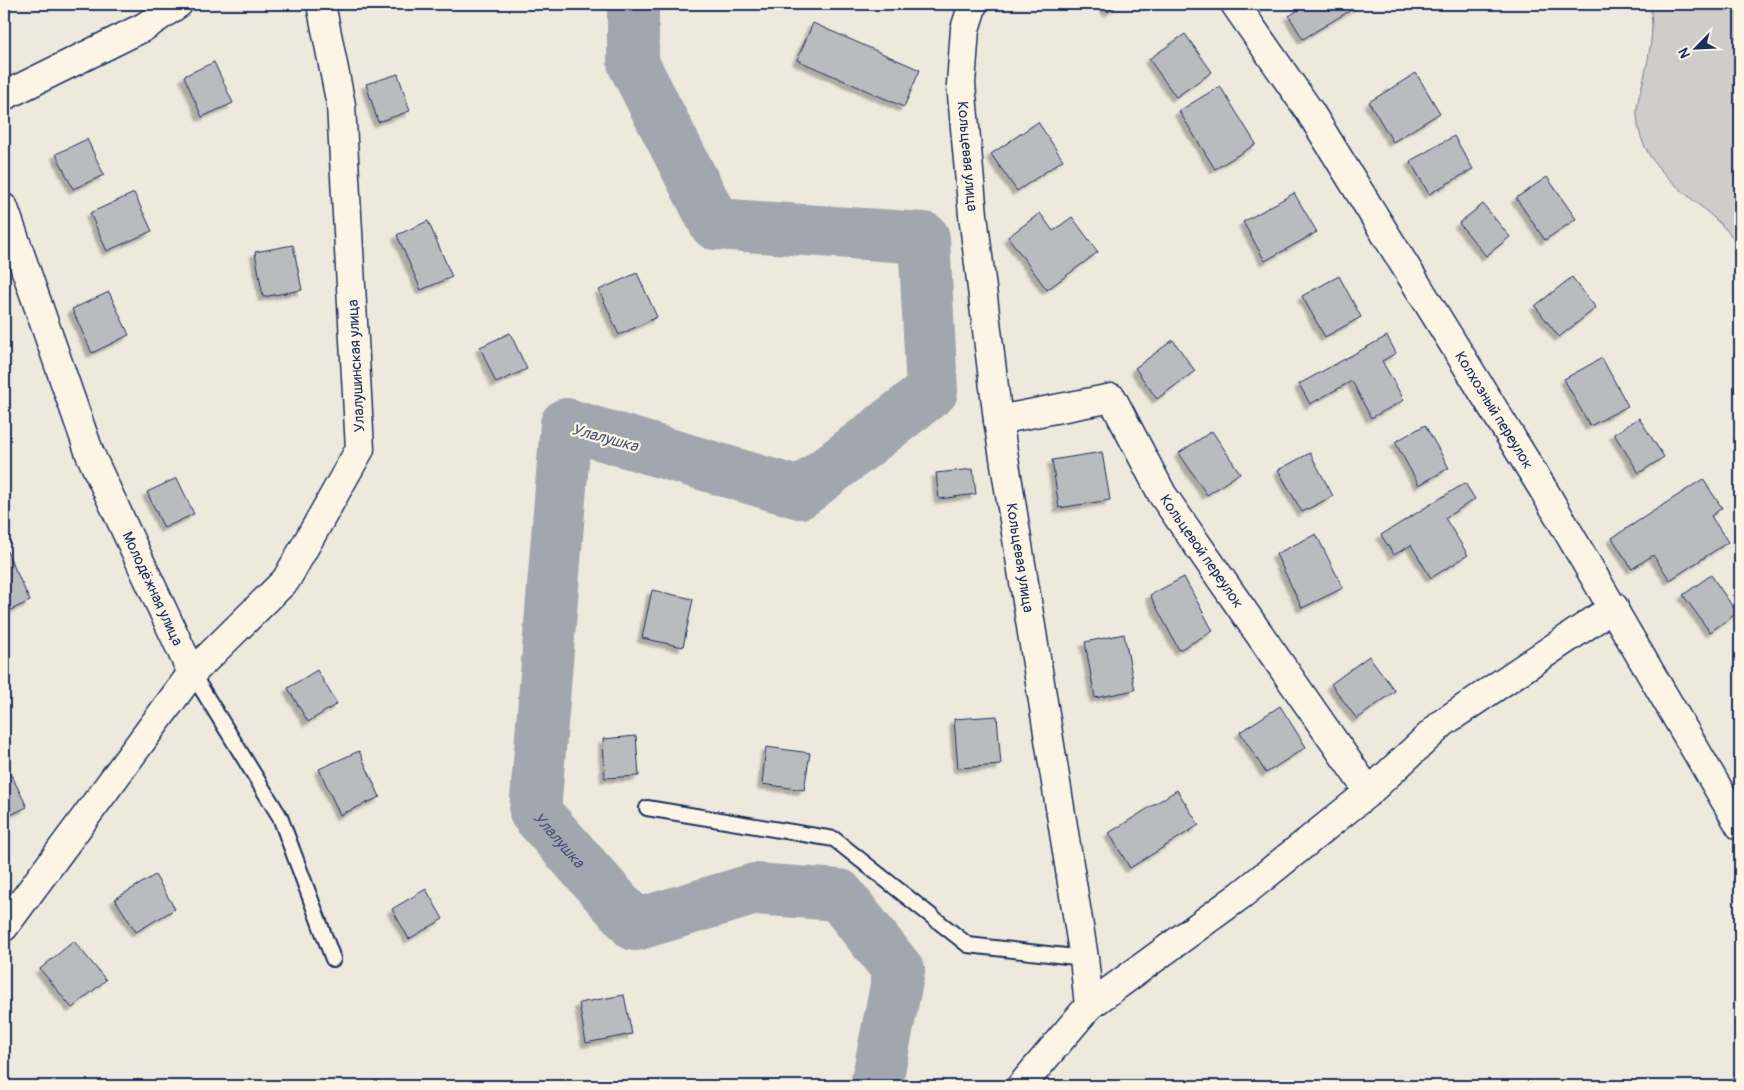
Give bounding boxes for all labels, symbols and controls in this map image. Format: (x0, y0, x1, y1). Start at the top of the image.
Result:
north arrow (1672, 22, 1722, 72)
text: N (1675, 45, 1694, 61)
street label: Кольцевая улица (953, 101, 982, 212)
street label: Улалушинская улица (344, 299, 369, 433)
street label: Колхозный переулок (1450, 348, 1537, 473)
water label: Улалушка (569, 420, 642, 457)
street label: Кольцевой переулок (1155, 491, 1247, 612)
street label: Кольцевая улица (1001, 502, 1038, 614)
street label: Молодёжная улица (117, 529, 187, 649)
water label: Улалушка (529, 808, 590, 873)

